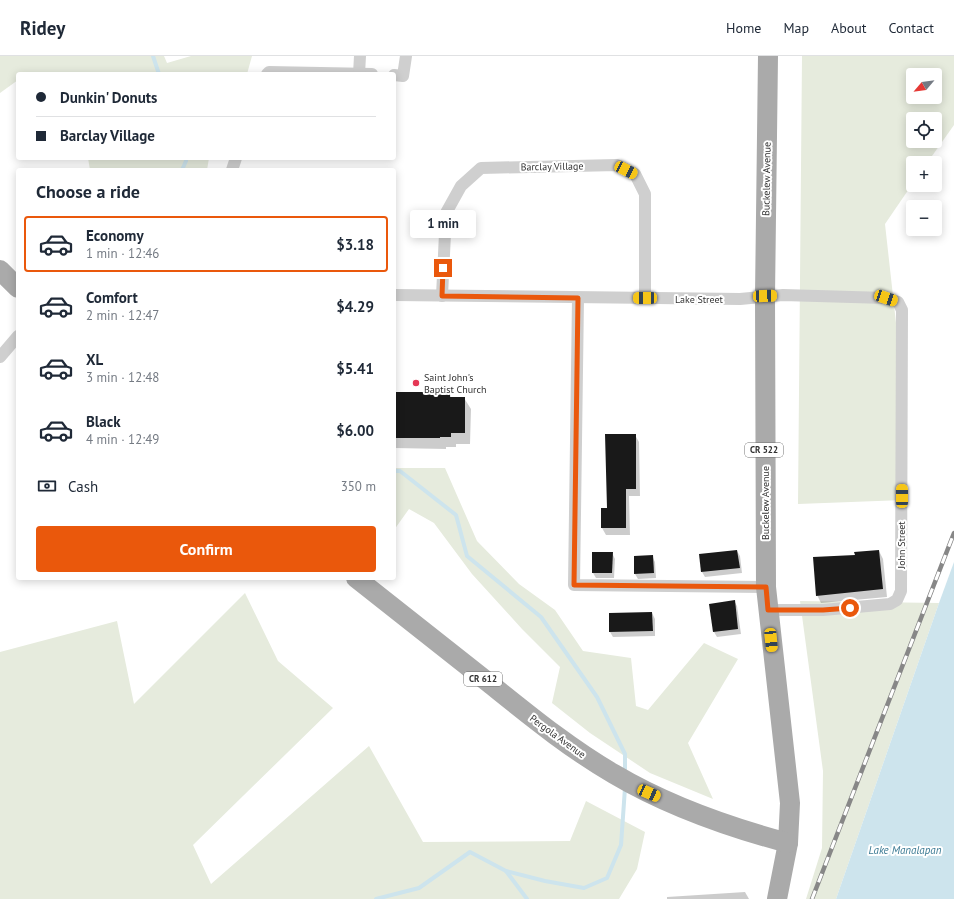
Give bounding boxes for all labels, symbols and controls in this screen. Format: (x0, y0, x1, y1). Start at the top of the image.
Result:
text: Ridey (20, 16, 65, 40)
text: Home (726, 19, 761, 37)
text: Map (783, 19, 809, 37)
text: About (831, 19, 867, 37)
text: Contact (889, 19, 934, 37)
north arrow (906, 68, 942, 104)
map controls (906, 68, 942, 236)
text: Dunkin' Donuts (60, 88, 157, 107)
button: locate (906, 112, 942, 148)
text: Barclay Village (60, 126, 155, 145)
street label: Buckelew Avenue (759, 142, 774, 216)
button: + (906, 156, 942, 192)
street label: Barclay Village (520, 159, 584, 174)
car (613, 159, 639, 181)
text: Choose a ride (36, 180, 140, 203)
button: − (906, 200, 942, 236)
callout: 1 min (410, 210, 476, 238)
text: 1 min (427, 215, 459, 232)
icon: car (38, 226, 74, 262)
text: Economy (86, 226, 144, 245)
text: $3.18 (336, 235, 374, 254)
text: 1 min · 12:46 (86, 245, 159, 262)
route end (434, 259, 452, 277)
icon: car (38, 288, 74, 324)
text: Comfort (86, 288, 138, 307)
car (873, 288, 899, 308)
car (753, 290, 777, 302)
car (633, 292, 657, 304)
street label: Lake Street (675, 293, 724, 306)
text: $4.29 (336, 297, 374, 316)
text: 2 min · 12:47 (86, 307, 159, 324)
icon: car (38, 350, 74, 386)
text: XL (86, 350, 103, 369)
text: $5.41 (336, 359, 374, 378)
text: 3 min · 12:48 (86, 369, 159, 386)
place label: Saint John's Baptist Church (424, 371, 487, 396)
marker: Saint John's Baptist Church (411, 378, 421, 388)
icon: car (38, 412, 74, 448)
text: Black (86, 412, 121, 431)
text: $6.00 (336, 421, 374, 440)
text: 4 min · 12:49 (86, 431, 159, 448)
road number: CR 522 (745, 443, 783, 457)
street label: Buckelew Avenue (759, 466, 772, 540)
icon: cash (36, 475, 58, 497)
text: Cash (68, 477, 98, 496)
text: 350 m (341, 478, 376, 495)
car (896, 484, 908, 508)
street label: John Street (895, 521, 908, 570)
button: Confirm (36, 526, 376, 572)
route start (841, 599, 859, 617)
car (764, 627, 778, 653)
road number: CR 612 (464, 672, 502, 686)
street label: Pergola Avenue (527, 712, 588, 761)
car (636, 783, 662, 803)
water label: Lake Manalapan (869, 843, 942, 857)

